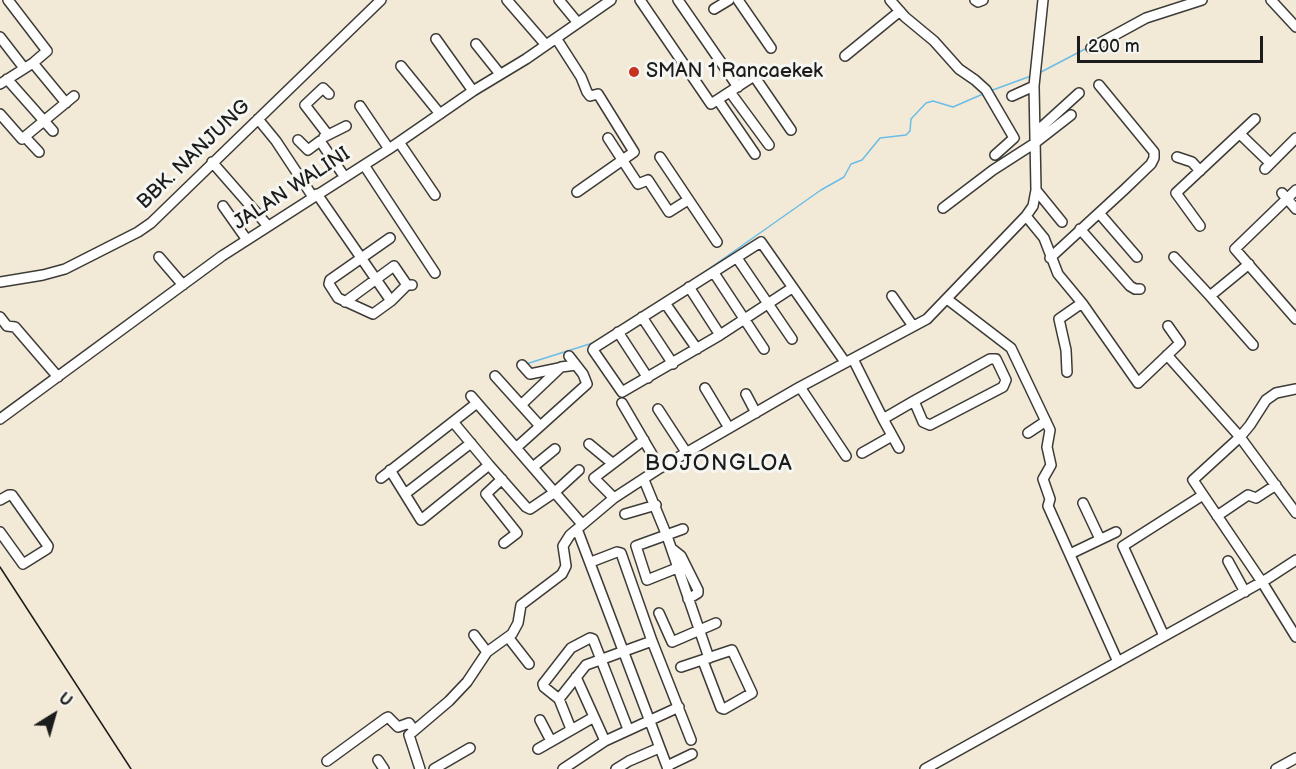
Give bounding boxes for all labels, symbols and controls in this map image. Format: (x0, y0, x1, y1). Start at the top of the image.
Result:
scale bar (1080, 24, 1266, 62)
text: 200 m (1088, 36, 1140, 57)
place label: SMAN 1 Rancaekek (646, 60, 823, 84)
marker: SMAN 1 Rancaekek (627, 65, 641, 79)
street label: BBK. NANJUNG (133, 95, 255, 215)
street label: JALAN WALINI (229, 142, 355, 236)
district label: BOJONGLOA (645, 451, 793, 477)
north arrow (24, 685, 84, 745)
text: U (55, 689, 75, 711)

